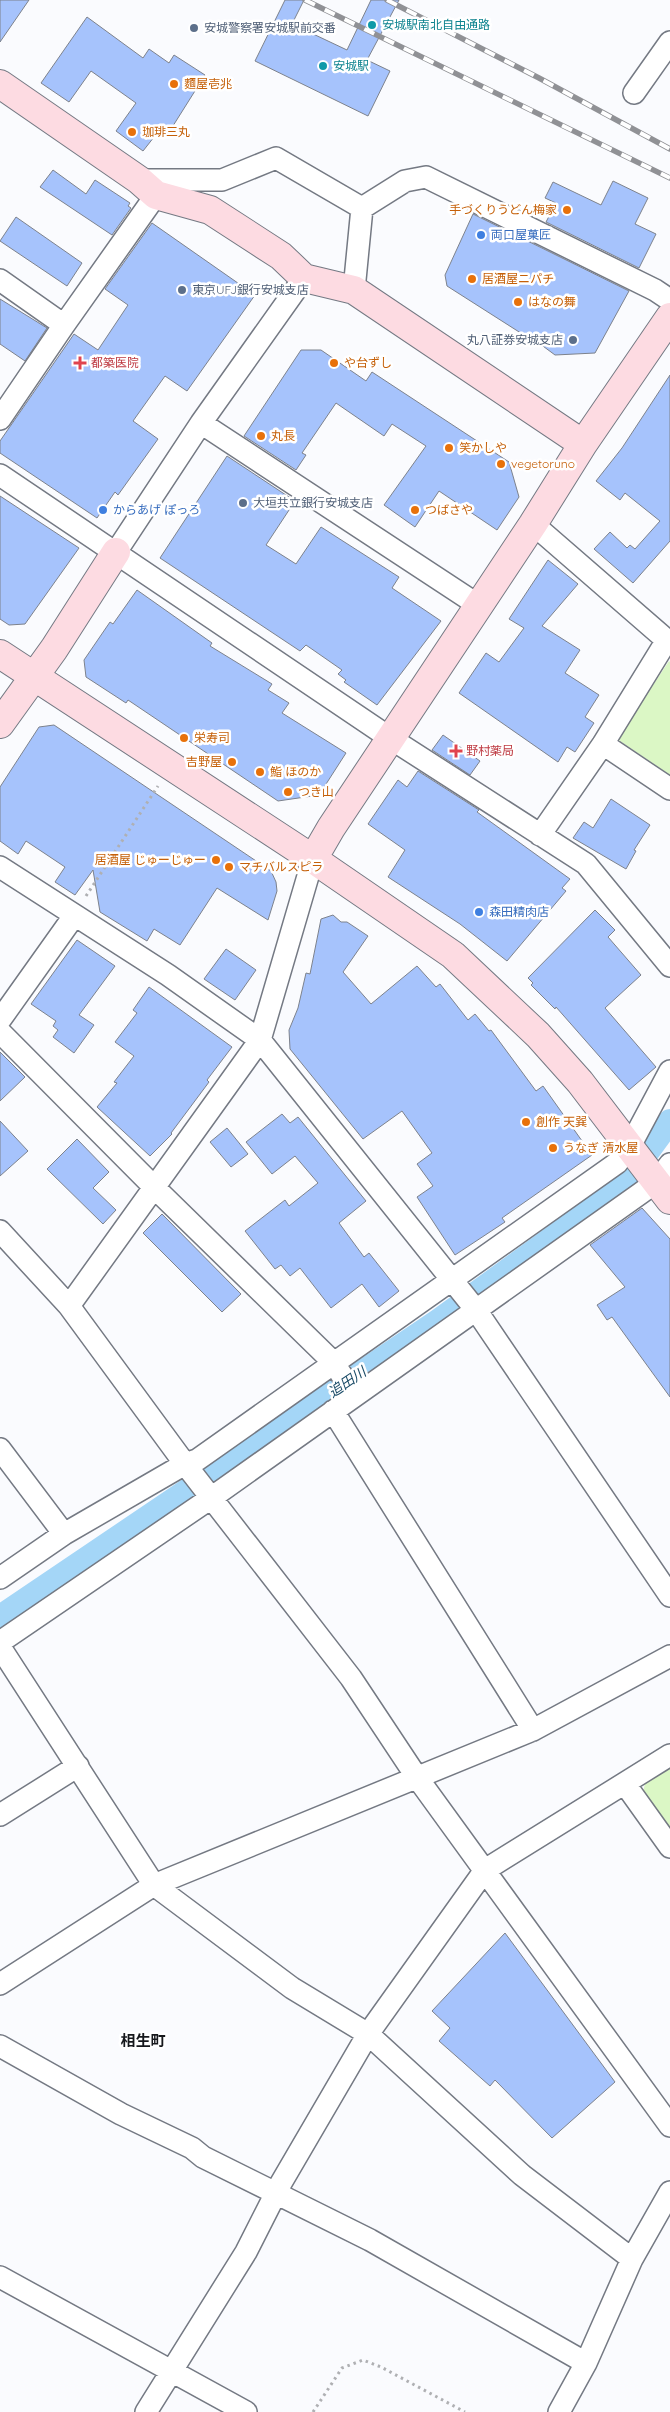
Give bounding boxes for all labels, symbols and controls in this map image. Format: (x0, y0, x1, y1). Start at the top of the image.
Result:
place label: 安城駅南北自由通路 (382, 17, 490, 32)
marker: 安城駅南北自由通路 (366, 19, 378, 31)
place label: 安城警察署安城駅前交番 (204, 20, 336, 35)
marker: 安城警察署安城駅前交番 (188, 22, 200, 34)
place label: 安城駅 (333, 58, 369, 73)
marker: 安城駅 (317, 60, 329, 72)
place label: 麵屋壱兆 (184, 76, 232, 91)
marker: 麵屋壱兆 (168, 78, 180, 90)
place label: 珈琲三丸 (142, 124, 190, 139)
marker: 珈琲三丸 (126, 126, 138, 138)
place label: 手づくりうどん梅家 (449, 202, 557, 217)
marker: 手づくりうどん梅家 (561, 204, 573, 216)
place label: 両口屋菓匠 (491, 227, 551, 242)
marker: 両口屋菓匠 (475, 229, 487, 241)
place label: 居酒屋ニパチ (482, 271, 554, 286)
marker: 居酒屋ニパチ (466, 273, 478, 285)
place label: 東京UFJ銀行安城支店 (192, 282, 309, 297)
marker: 東京UFJ銀行安城支店 (176, 284, 188, 296)
place label: はなの舞 (528, 294, 576, 309)
marker: はなの舞 (512, 296, 524, 308)
place label: 丸八証券安城支店 (467, 332, 563, 347)
marker: 丸八証券安城支店 (567, 334, 579, 346)
place label: 都築医院 (91, 355, 139, 370)
place label: や台ずし (344, 355, 392, 370)
marker: 都築医院 (73, 356, 87, 370)
marker: や台ずし (328, 357, 340, 369)
place label: 丸長 (271, 428, 295, 443)
marker: 丸長 (255, 430, 267, 442)
place label: 笑かしや (459, 440, 507, 455)
marker: 笑かしや (443, 442, 455, 454)
place label: vegetoruno (511, 456, 575, 471)
marker: vegetoruno (495, 458, 507, 470)
place label: 大垣共立銀行安城支店 (253, 495, 373, 510)
marker: 大垣共立銀行安城支店 (237, 497, 249, 509)
place label: からあげ ぽっろ (113, 502, 200, 517)
place label: つばさや (425, 502, 473, 517)
marker: からあげ ぽっろ (97, 504, 109, 516)
marker: つばさや (409, 504, 421, 516)
place label: 栄寿司 (194, 730, 230, 745)
marker: 栄寿司 (178, 732, 190, 744)
place label: 野村薬局 (466, 743, 514, 758)
marker: 野村薬局 (450, 745, 462, 757)
place label: 吉野屋 (186, 754, 222, 769)
marker: 吉野屋 (226, 756, 238, 768)
place label: 鮨 ほのか (270, 764, 321, 779)
marker: 鮨 ほのか (254, 766, 266, 778)
place label: つき山 (298, 784, 334, 799)
marker: つき山 (282, 786, 294, 798)
place label: 居酒屋 じゅーじゅー (95, 852, 206, 867)
marker: 居酒屋 じゅーじゅー (210, 854, 222, 866)
place label: マチバルスピラ (239, 859, 323, 874)
marker: マチバルスピラ (223, 861, 235, 873)
place label: 森田精肉店 (489, 904, 549, 919)
marker: 森田精肉店 (473, 906, 485, 918)
place label: 創作 天巽 (536, 1114, 587, 1129)
marker: 創作 天巽 (520, 1116, 532, 1128)
place label: うなぎ 清水屋 (563, 1140, 638, 1155)
marker: うなぎ 清水屋 (547, 1142, 559, 1154)
water label: 追田川 (325, 1362, 371, 1401)
district label: 相生町 (120, 2031, 166, 2050)

